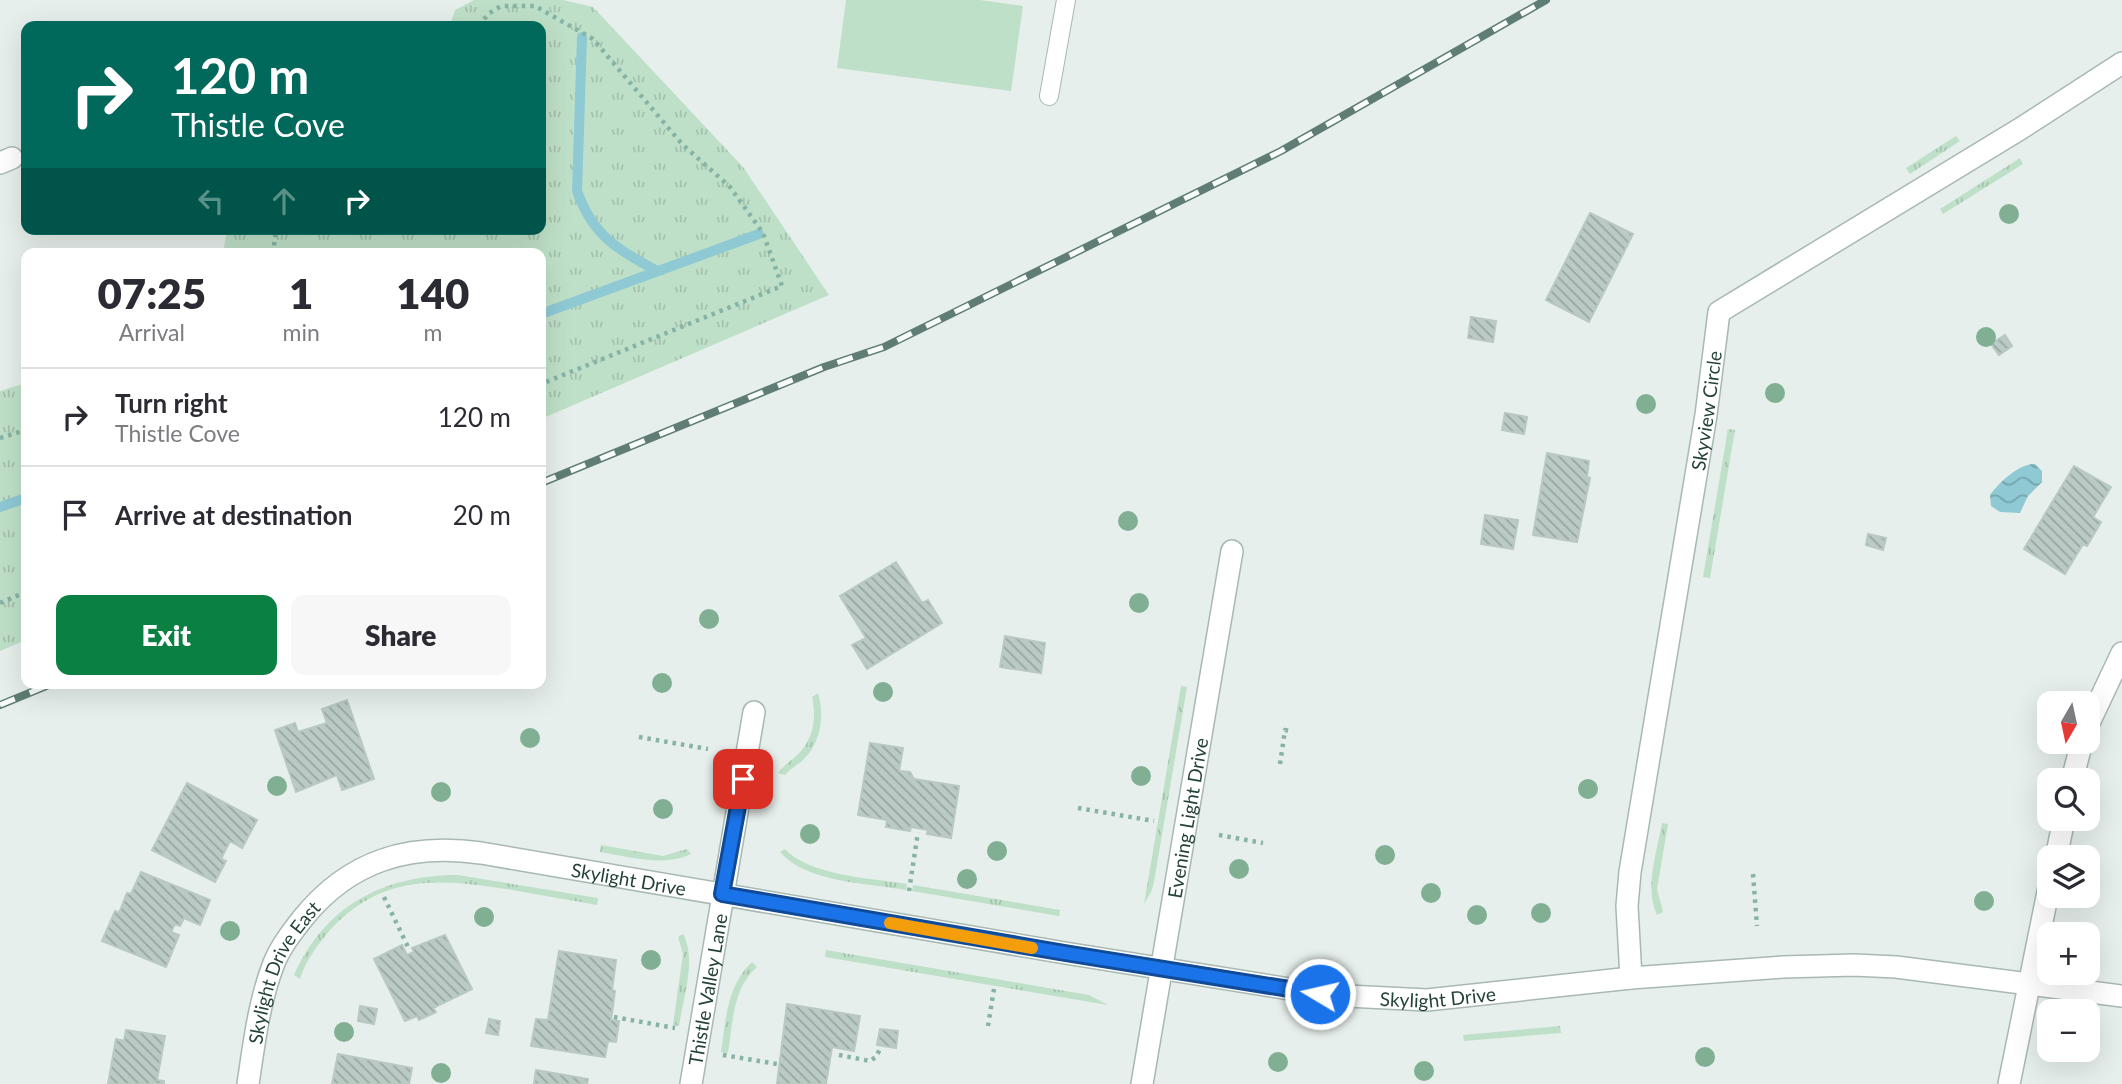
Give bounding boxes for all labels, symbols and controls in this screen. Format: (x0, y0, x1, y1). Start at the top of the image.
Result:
text: 120 m (171, 46, 309, 104)
icon: right (56, 49, 147, 140)
text: Thistle Cove (171, 105, 345, 144)
icon: left (192, 182, 230, 220)
icon: ahead (265, 182, 303, 220)
icon: right (338, 182, 376, 220)
text: 07:25 (98, 268, 206, 318)
text: 1 (289, 268, 313, 318)
text: 140 (396, 268, 469, 318)
text: Arrival (119, 318, 185, 346)
text: min (283, 318, 320, 346)
text: m (423, 318, 442, 346)
street label: Skyview Circle (1685, 349, 1726, 472)
text: Turn right (115, 387, 228, 419)
icon: right (56, 398, 94, 436)
text: 120 m (438, 401, 511, 433)
text: Thistle Cove (115, 419, 240, 447)
icon: arrive (56, 496, 94, 534)
text: Arrive at destination (115, 499, 352, 531)
text: 20 m (453, 499, 511, 531)
button: Exit (56, 595, 277, 675)
button: Share (291, 595, 511, 675)
north arrow (2037, 691, 2100, 754)
map controls (2037, 691, 2100, 1062)
street label: Evening Light Drive (1162, 736, 1212, 900)
pin (713, 749, 773, 809)
icon: arrive (724, 760, 762, 798)
button: search (2037, 768, 2100, 831)
button: layers (2037, 845, 2100, 908)
street label: Skylight Drive (570, 857, 688, 899)
street label: Skylight Drive East (243, 895, 324, 1045)
street label: Thistle Valley Lane (683, 912, 731, 1067)
button: + (2037, 922, 2100, 985)
position arrow (1283, 957, 1357, 1031)
street label: Skylight Drive (1379, 981, 1497, 1012)
button: − (2037, 999, 2100, 1062)

